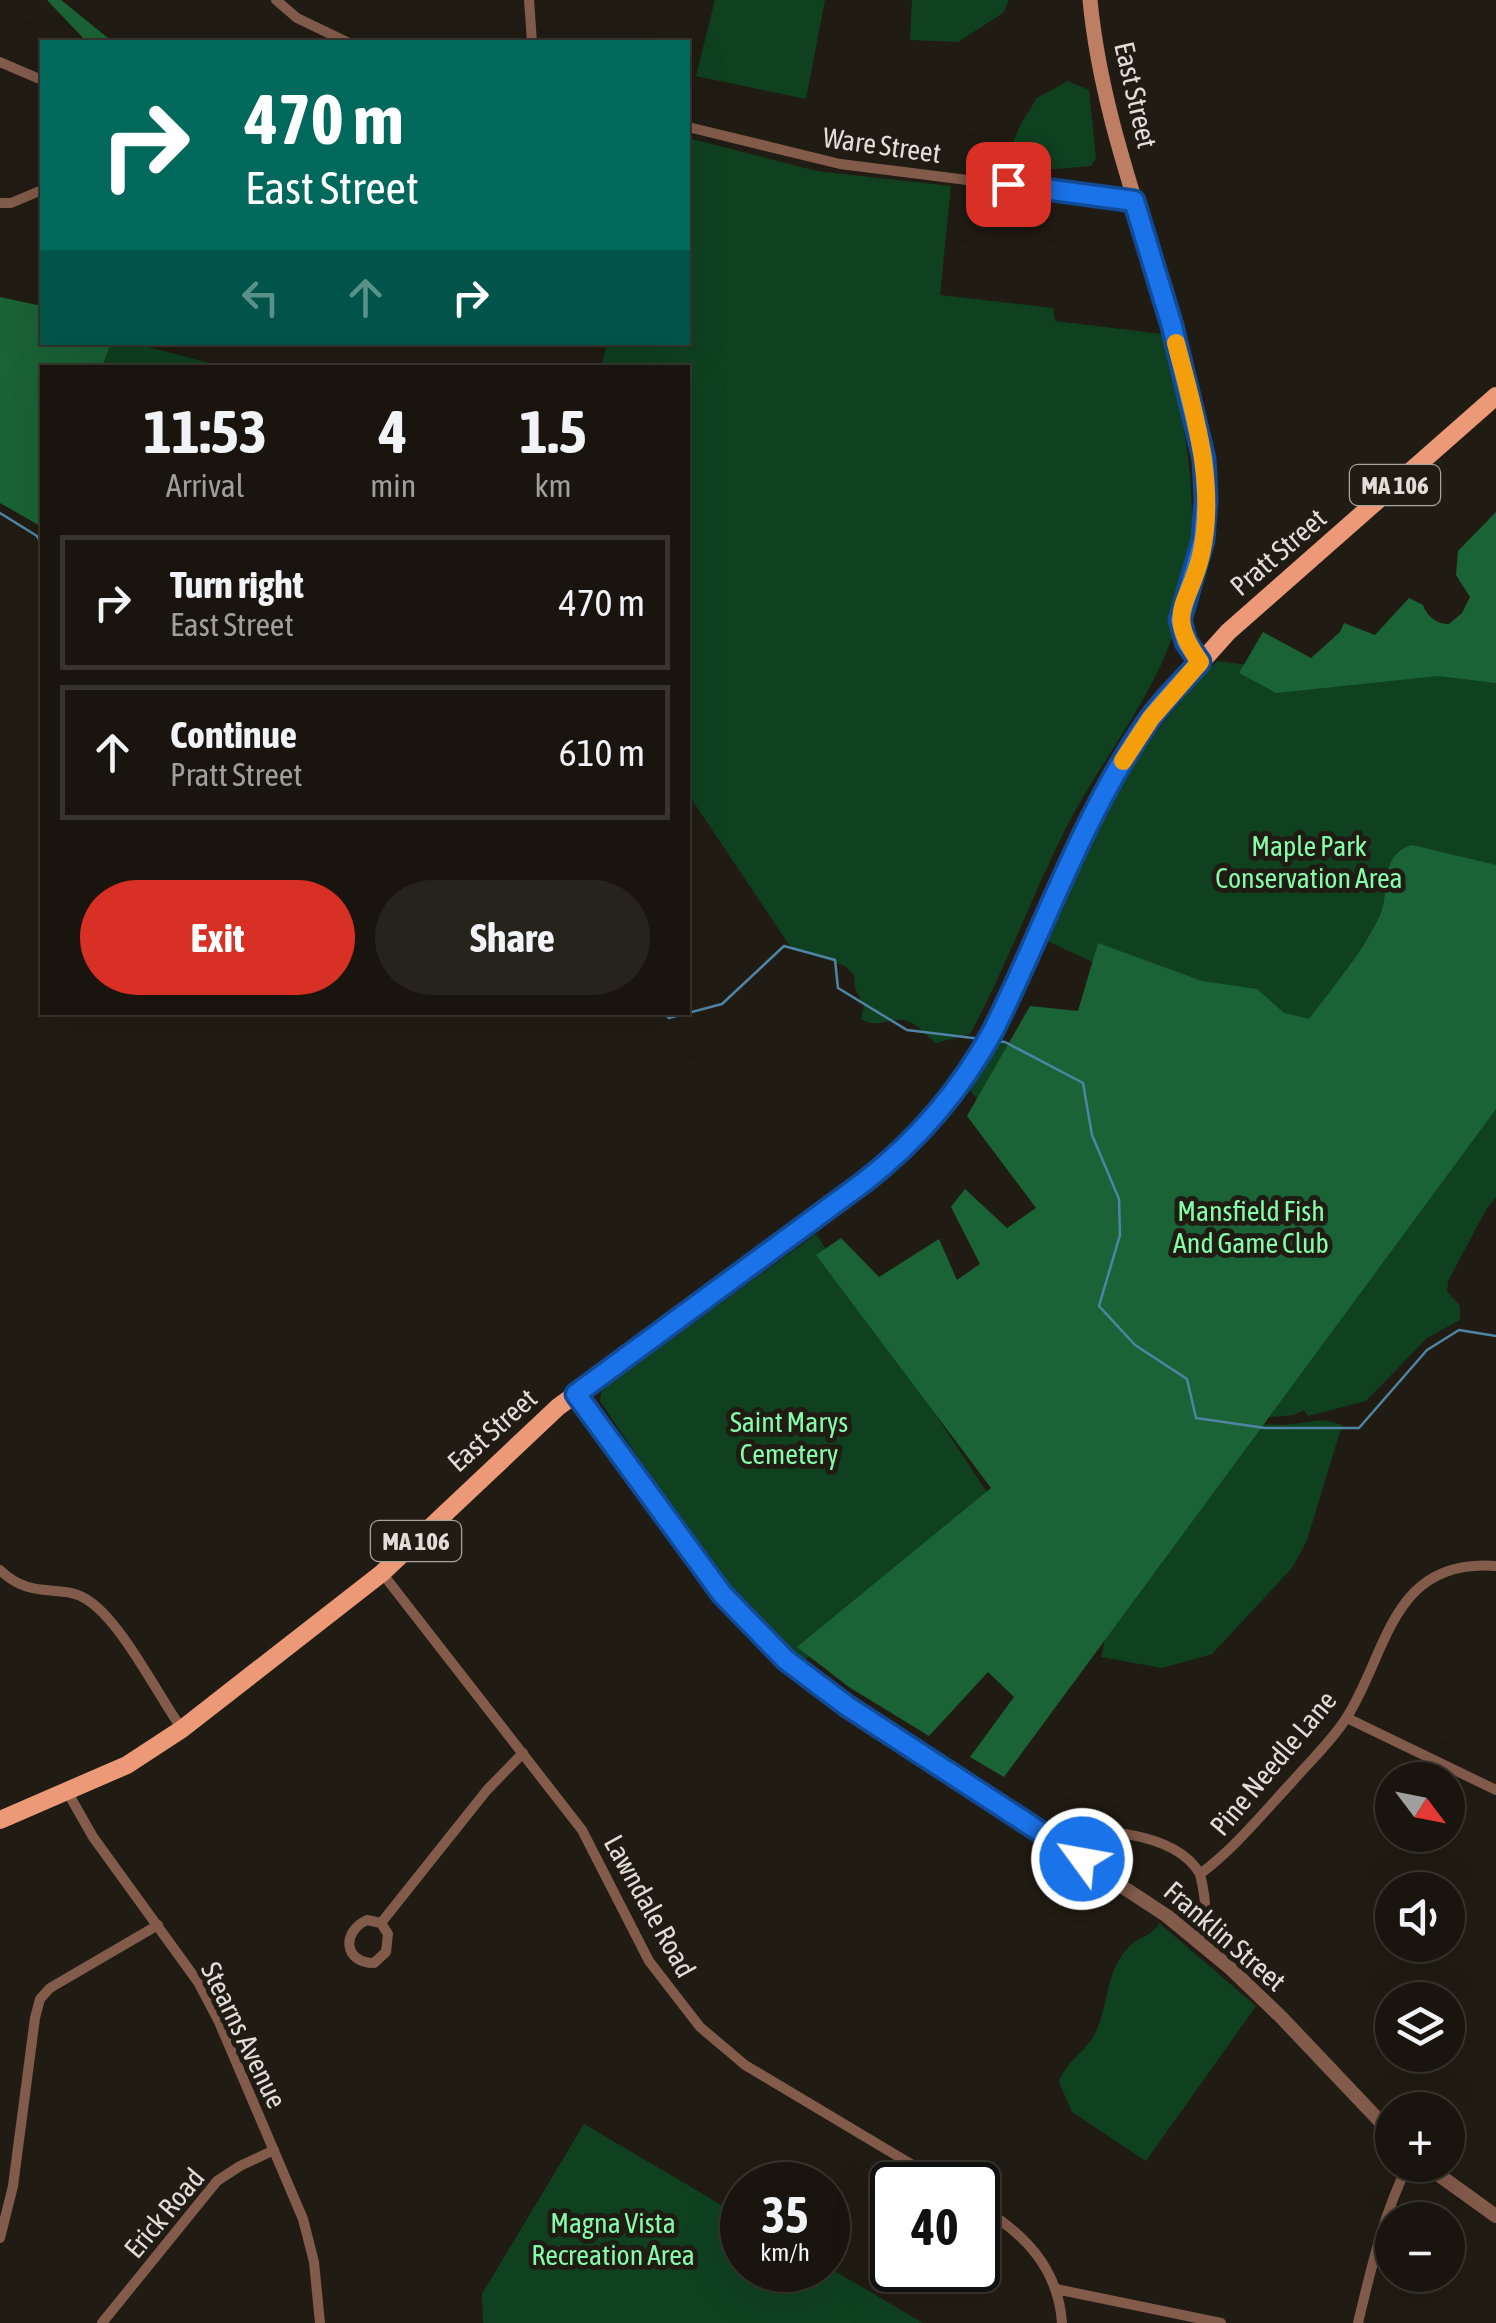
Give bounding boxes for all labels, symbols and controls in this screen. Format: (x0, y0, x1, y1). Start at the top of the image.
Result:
street label: East Street (1108, 39, 1164, 151)
text: 470 m (245, 79, 404, 159)
icon: right (80, 80, 210, 210)
street label: Ware Street (821, 121, 943, 169)
pin (966, 142, 1051, 227)
icon: arrive (981, 157, 1036, 212)
text: East Street (245, 162, 419, 214)
icon: left (233, 270, 288, 325)
icon: ahead (338, 270, 393, 325)
icon: right (443, 270, 498, 325)
text: 11:53 (143, 397, 267, 466)
text: 4 (379, 397, 407, 466)
text: 1.5 (520, 397, 587, 466)
road number: MA 106 (1350, 465, 1440, 505)
text: Arrival (166, 467, 244, 504)
text: min (370, 467, 416, 504)
text: km (535, 467, 572, 504)
street label: Pratt Street (1224, 502, 1332, 602)
text: Turn right (170, 563, 304, 606)
icon: right (85, 575, 140, 630)
text: 470 m (559, 581, 645, 624)
text: East Street (170, 606, 294, 643)
text: Continue (170, 713, 297, 756)
icon: ahead (85, 725, 140, 780)
text: 610 m (559, 731, 645, 774)
text: Pratt Street (170, 756, 302, 793)
park label: Maple Park Conservation Area (1215, 830, 1403, 894)
button: Exit (80, 880, 355, 995)
button: Share (375, 880, 650, 995)
park label: Mansfield Fish And Game Club (1173, 1195, 1329, 1259)
street label: East Street (441, 1382, 543, 1478)
park label: Saint Marys Cemetery (730, 1406, 848, 1470)
road number: MA 106 (371, 1521, 461, 1561)
street label: Pine Needle Lane (1203, 1684, 1343, 1842)
north arrow (1375, 1762, 1465, 1852)
map controls (1375, 1762, 1465, 2292)
position arrow (1030, 1807, 1134, 1911)
street label: Lawndale Road (598, 1829, 702, 1983)
button: sound (1375, 1872, 1465, 1962)
street label: Franklin Street (1158, 1875, 1292, 1997)
street label: Stearns Avenue (195, 1957, 293, 2113)
button: layers (1375, 1982, 1465, 2072)
button: + (1375, 2092, 1465, 2182)
street label: Erick Road (117, 2162, 211, 2264)
speed limit sign: 40 (870, 2162, 1000, 2292)
text: 35 (761, 2186, 808, 2244)
button: − (1375, 2202, 1465, 2292)
park label: Magna Vista Recreation Area (531, 2207, 695, 2271)
text: km/h (760, 2238, 810, 2266)

